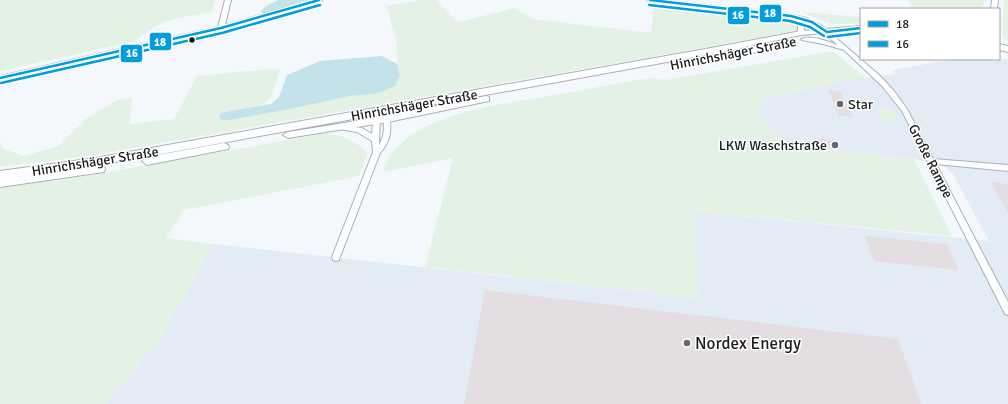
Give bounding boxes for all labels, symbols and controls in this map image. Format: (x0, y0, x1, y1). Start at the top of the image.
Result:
line badge: 18 (759, 4, 782, 23)
line badge: 16 (727, 6, 750, 25)
text: 18 (764, 7, 776, 20)
legend (860, 8, 1000, 60)
text: 16 (732, 9, 744, 22)
text: 18 (896, 17, 909, 32)
line badge: 18 (149, 32, 172, 51)
street label: Hinrichshäger Straße (668, 33, 798, 74)
unlabelled marker (187, 35, 197, 45)
text: 18 (154, 36, 166, 49)
text: 16 (896, 37, 909, 52)
line badge: 16 (120, 44, 143, 63)
text: 16 (126, 47, 138, 60)
street label: Hinrichshäger Straße (349, 86, 479, 125)
place label: Star (848, 96, 874, 113)
marker: Star (835, 99, 845, 109)
street label: Große Rampe (905, 121, 957, 201)
place label: LKW Waschstraße (719, 137, 827, 154)
marker: LKW Waschstraße (830, 140, 840, 150)
street label: Hinrichshäger Straße (30, 143, 160, 180)
place label: Nordex Energy (695, 333, 801, 354)
marker: Nordex Energy (682, 338, 692, 348)

